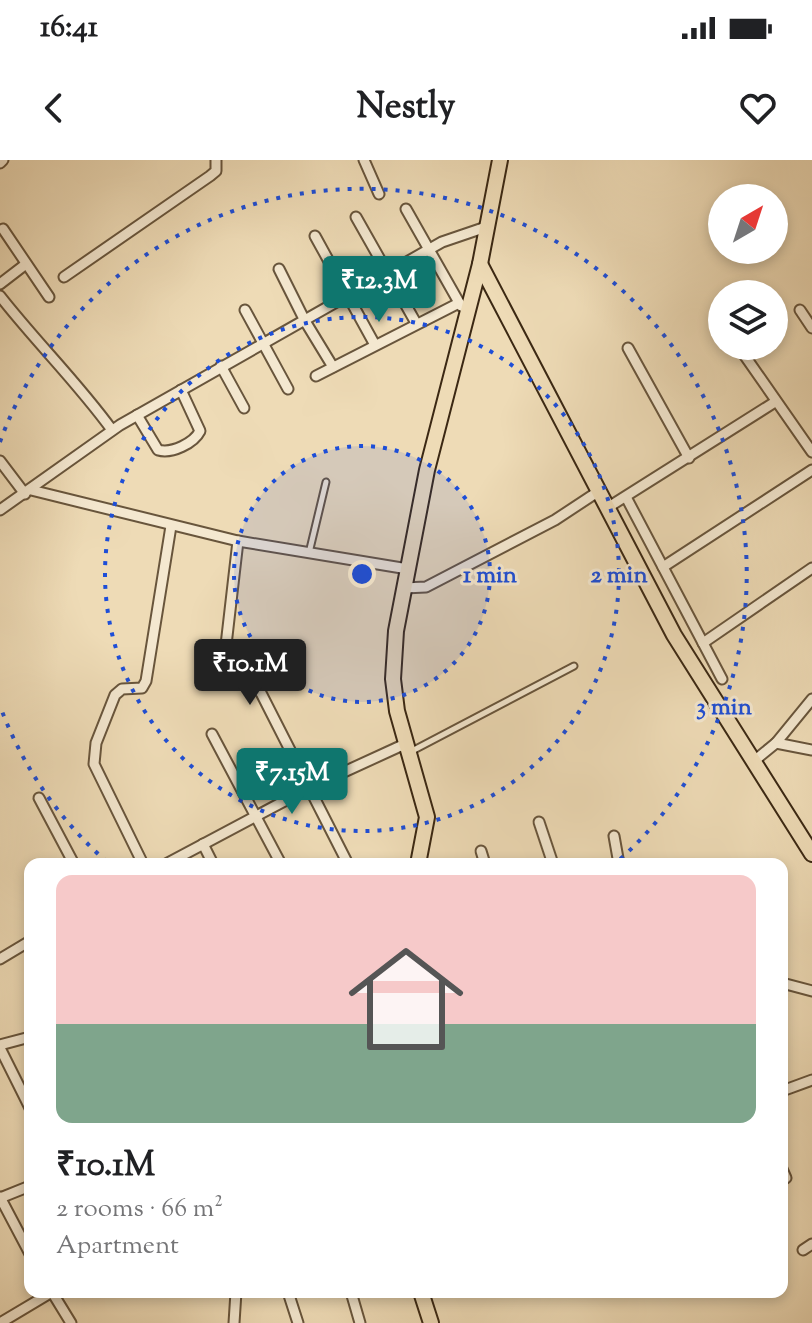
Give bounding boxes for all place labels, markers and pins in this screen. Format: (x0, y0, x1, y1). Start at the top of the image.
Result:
pin: ₹12.3M (314, 256, 444, 324)
centre of rings (348, 560, 376, 588)
pin: ₹10.1M (185, 639, 315, 707)
pin: ₹7.15M (227, 748, 357, 816)

